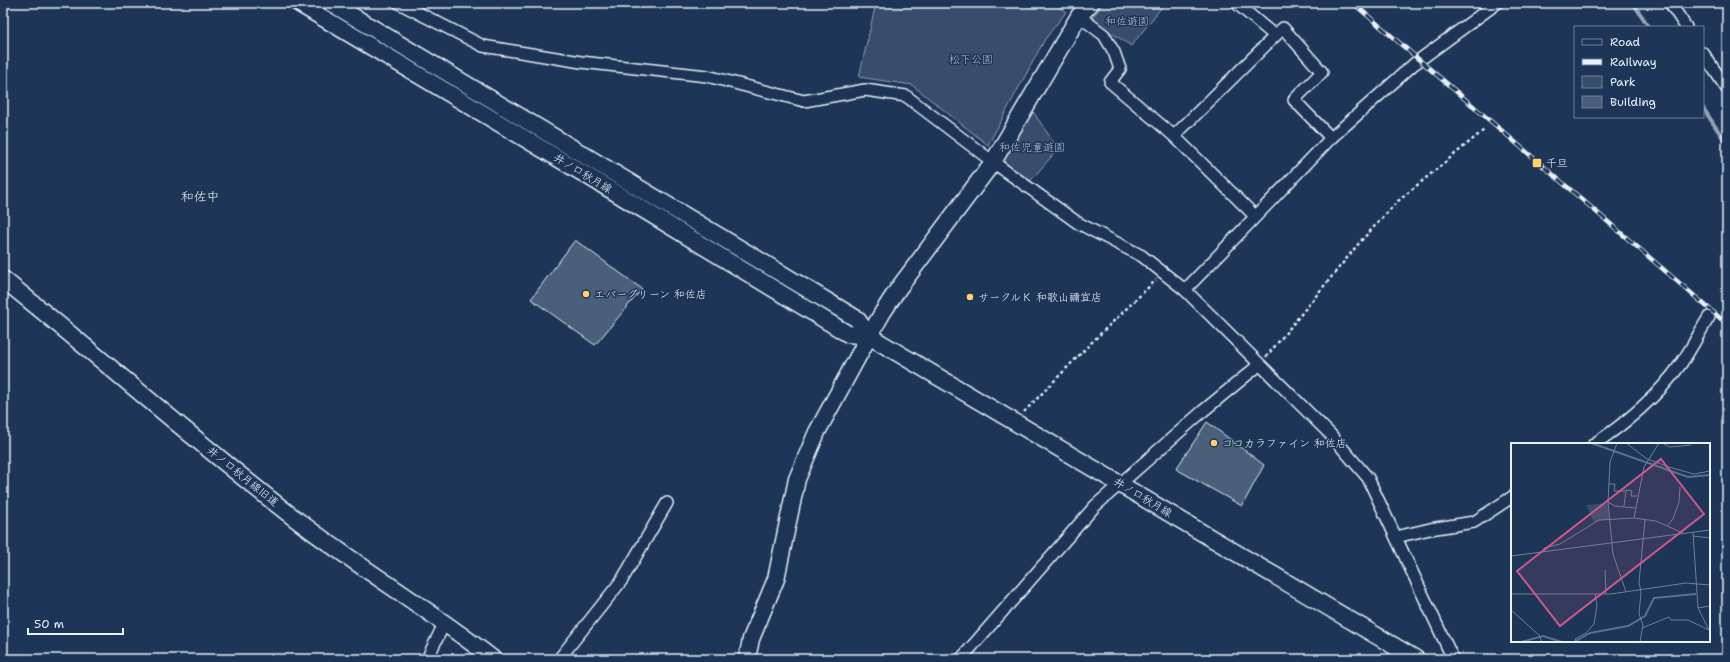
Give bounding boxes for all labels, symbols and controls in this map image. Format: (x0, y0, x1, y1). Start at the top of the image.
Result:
park label: 和佐遊園 (1105, 14, 1149, 29)
legend (1574, 26, 1704, 118)
text: Road (1610, 34, 1641, 50)
park label: 松下公園 (949, 52, 993, 67)
text: Railway (1610, 54, 1657, 70)
text: Park (1610, 74, 1636, 90)
text: Building (1610, 94, 1656, 110)
park label: 和佐児童遊園 (999, 140, 1065, 155)
street label: 井ノ口秋月線 (551, 150, 615, 197)
place label: 千旦 (1546, 156, 1568, 171)
marker: 千旦 (1531, 157, 1543, 169)
district label: 和佐中 (180, 188, 220, 205)
place label: エバーグリーン 和佐店 (594, 287, 707, 302)
marker: エバーグリーン 和佐店 (581, 289, 591, 299)
place label: サークルＫ 和歌山禰宜店 (978, 290, 1102, 305)
marker: サークルＫ 和歌山禰宜店 (965, 292, 975, 302)
place label: ココカラファイン 和佐店 (1222, 436, 1347, 451)
marker: ココカラファイン 和佐店 (1209, 438, 1219, 448)
street label: 井ノ口秋月線旧道 (204, 443, 282, 510)
inset map (1511, 443, 1710, 642)
street label: 井ノ口秋月線 (1111, 474, 1175, 521)
scale bar (28, 610, 123, 636)
text: 50 m (34, 616, 64, 632)

